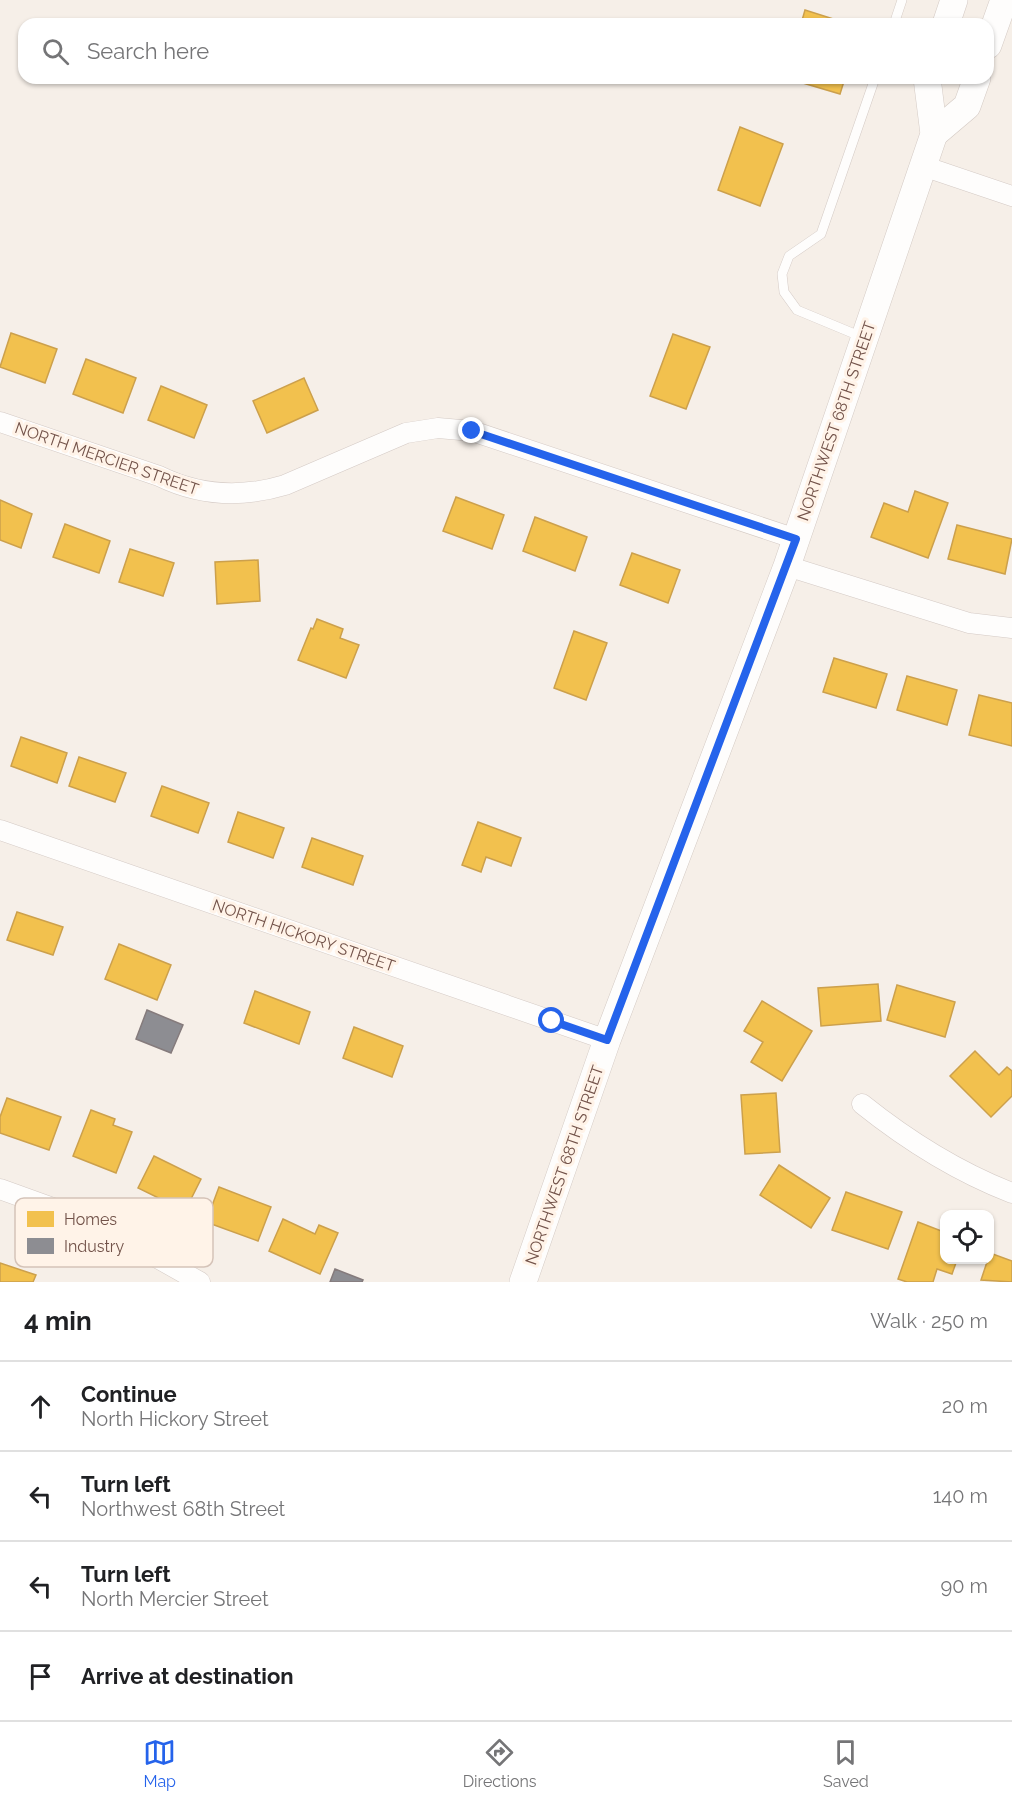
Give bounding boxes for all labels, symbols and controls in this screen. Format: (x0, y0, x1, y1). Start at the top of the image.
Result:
search box (18, 18, 994, 84)
icon: search (39, 35, 72, 68)
text: Search here (87, 38, 209, 64)
street label: NORTHWEST 68TH STREET (793, 319, 880, 523)
route end (458, 417, 484, 443)
street label: NORTH MERCIER STREET (13, 418, 201, 499)
street label: NORTH HICKORY STREET (210, 895, 398, 976)
route start (538, 1007, 564, 1033)
street label: NORTHWEST 68TH STREET (521, 1063, 608, 1267)
legend (15, 1198, 213, 1267)
text: Homes (64, 1210, 117, 1229)
map controls (940, 1210, 994, 1264)
button: locate (940, 1210, 994, 1264)
text: Industry (64, 1237, 124, 1256)
text: 4 min (24, 1306, 92, 1336)
text: Walk · 250 m (870, 1309, 988, 1333)
text: Continue (81, 1381, 177, 1407)
icon: ahead (24, 1390, 57, 1423)
text: 20 m (942, 1394, 988, 1418)
text: North Hickory Street (81, 1407, 269, 1431)
text: Turn left (81, 1471, 171, 1497)
icon: left (24, 1480, 57, 1513)
text: 140 m (933, 1484, 988, 1508)
text: Northwest 68th Street (81, 1497, 285, 1521)
text: Turn left (81, 1561, 171, 1587)
icon: left (24, 1570, 57, 1603)
text: 90 m (941, 1574, 988, 1598)
text: North Mercier Street (81, 1587, 269, 1611)
icon: arrive (24, 1660, 57, 1693)
text: Arrive at destination (81, 1663, 294, 1689)
tab: Map (143, 1736, 176, 1791)
tab: Directions (463, 1736, 537, 1791)
tab: Saved (823, 1736, 869, 1791)

